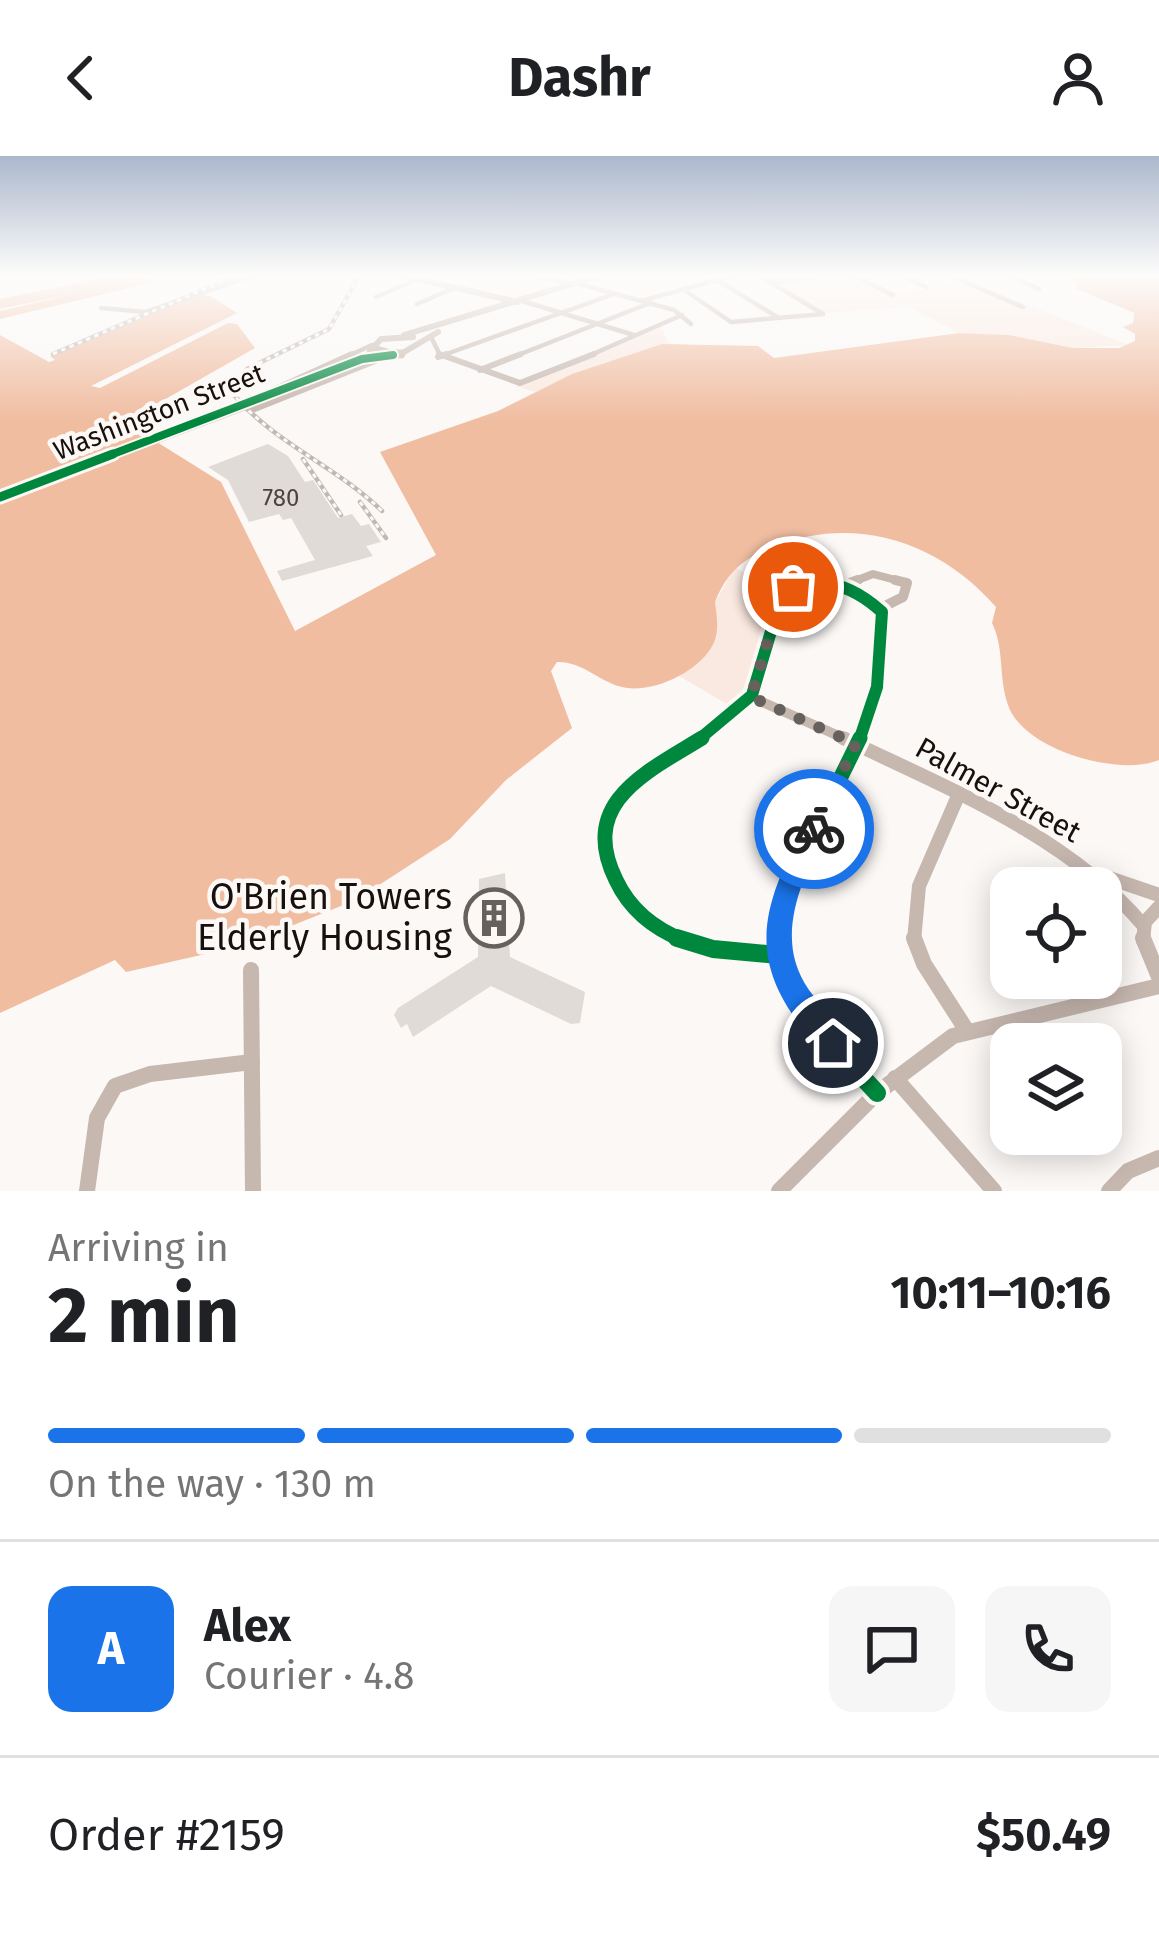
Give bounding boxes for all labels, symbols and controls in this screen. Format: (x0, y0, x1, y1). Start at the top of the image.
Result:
icon: back (48, 45, 114, 111)
icon: person (1045, 45, 1111, 111)
text: Dashr (508, 46, 651, 110)
street label: Washington Street (49, 357, 269, 467)
house number: 780 (263, 484, 299, 512)
pin (742, 536, 844, 638)
icon: bag (760, 554, 826, 620)
street label: Palmer Street (909, 730, 1087, 850)
courier (754, 769, 874, 889)
icon: bike (781, 796, 847, 862)
map controls (990, 867, 1122, 1155)
button: locate (990, 867, 1122, 999)
place label: O'Brien Towers Elderly Housing (197, 875, 452, 960)
building icon: O'Brien Towers Elderly Housing (463, 887, 525, 949)
pin (782, 992, 884, 1094)
icon: home (800, 1010, 866, 1076)
button: layers (990, 1023, 1122, 1155)
text: Arriving in (48, 1225, 229, 1271)
text: 10:11–10:16 (891, 1266, 1111, 1320)
text: 2 min (48, 1269, 240, 1363)
text: On the way · 130 m (48, 1461, 376, 1507)
button: chat (829, 1586, 955, 1712)
button: phone (985, 1586, 1111, 1712)
text: Alex (204, 1599, 291, 1653)
text: A (98, 1622, 124, 1676)
text: Courier · 4.8 (204, 1653, 415, 1699)
text: Order #2159 (48, 1808, 285, 1862)
text: $50.49 (976, 1808, 1111, 1862)

